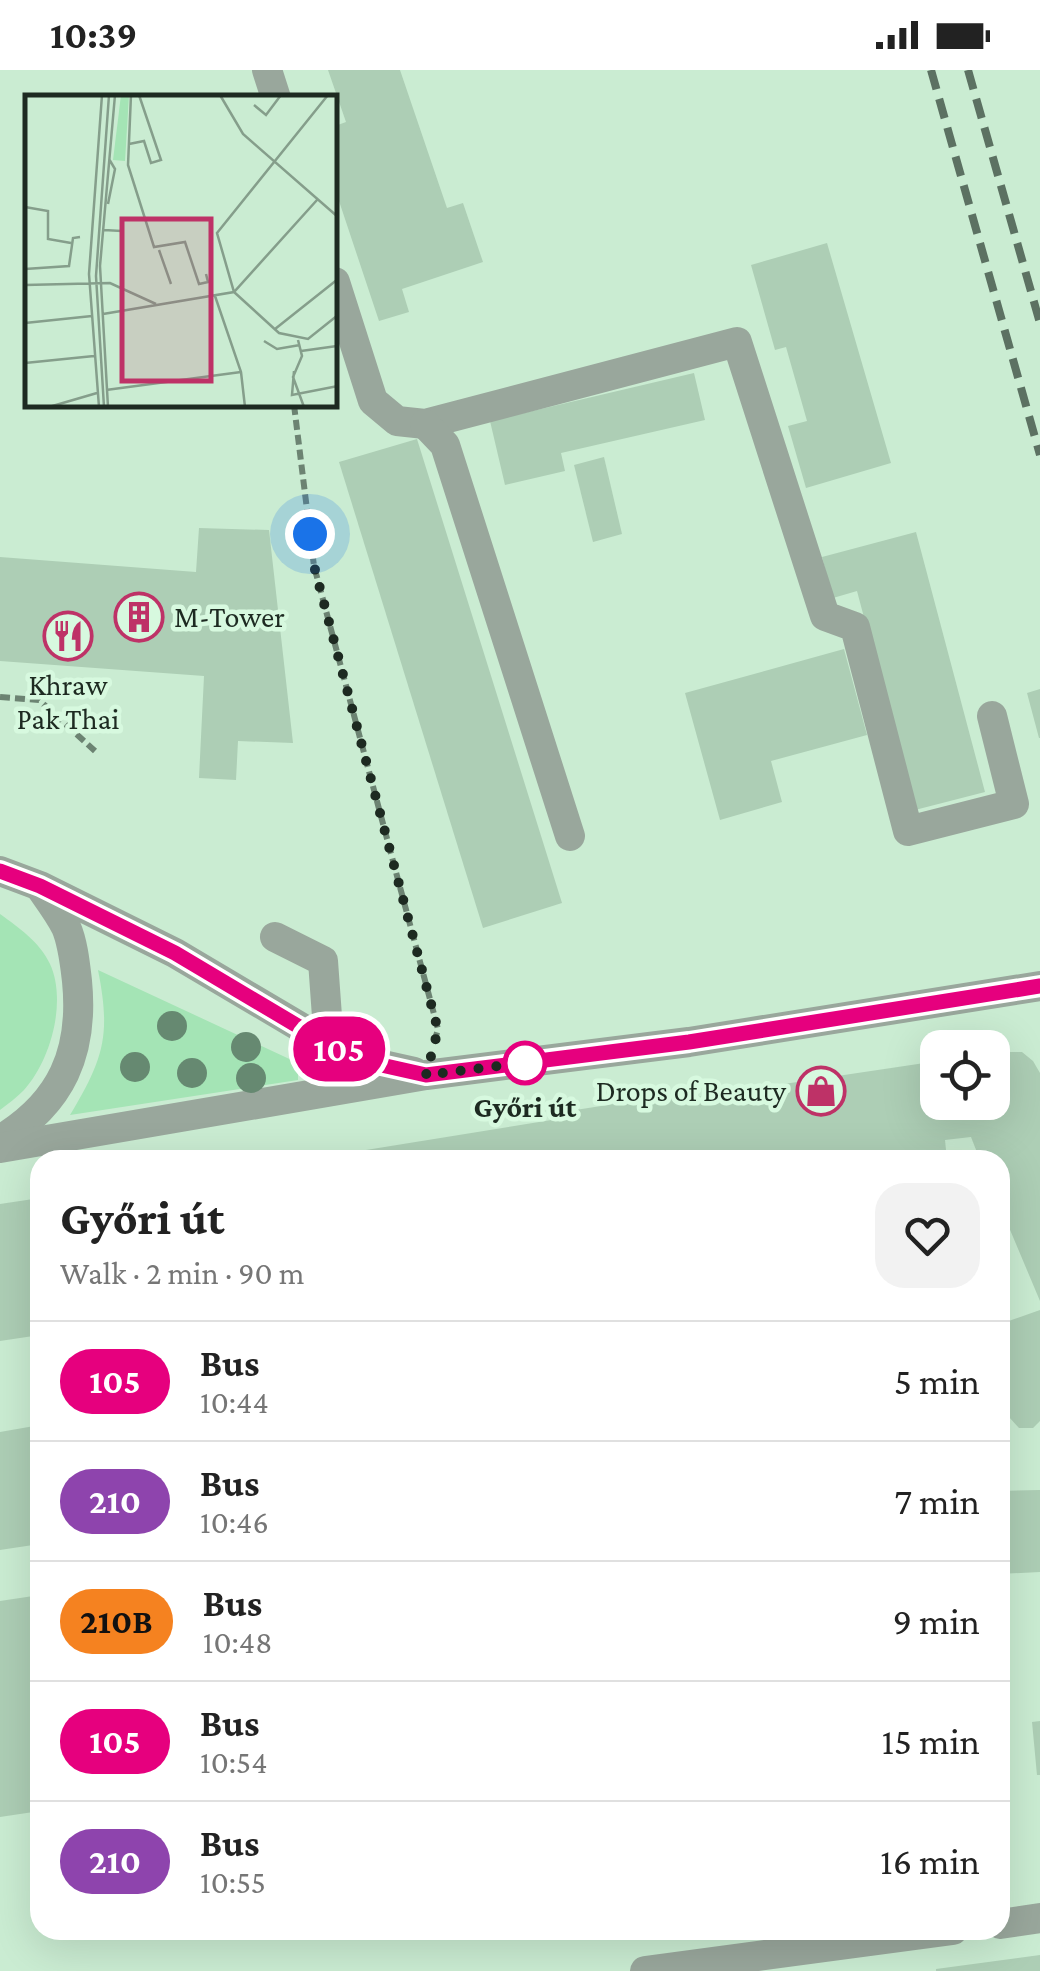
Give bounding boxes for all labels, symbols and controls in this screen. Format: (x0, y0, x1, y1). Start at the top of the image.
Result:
text: 10:39 (50, 14, 137, 56)
inset map (25, 95, 338, 408)
your location (285, 509, 335, 559)
building icon: M-Tower (113, 591, 165, 643)
place label: M-Tower (174, 600, 285, 633)
restaurant icon: Khraw Pak Thai (42, 610, 94, 662)
place label: Khraw Pak Thai (17, 668, 119, 735)
line badge: 105 (282, 1016, 396, 1082)
text: 105 (313, 1030, 365, 1069)
map controls (920, 1030, 1010, 1120)
button: locate (920, 1030, 1010, 1120)
marker: Győri út (504, 1042, 546, 1084)
shop icon: Drops of Beauty (795, 1065, 847, 1117)
place label: Drops of Beauty (596, 1074, 786, 1108)
place label: Győri út (474, 1090, 577, 1123)
button: heart (875, 1183, 980, 1288)
text: Győri út (60, 1191, 225, 1244)
text: Walk · 2 min · 90 m (60, 1255, 304, 1291)
text: Bus (200, 1342, 259, 1384)
text: 5 min (894, 1360, 980, 1402)
text: 105 (89, 1362, 141, 1401)
text: 10:44 (200, 1384, 269, 1420)
text: Bus (200, 1462, 259, 1504)
text: 7 min (894, 1480, 980, 1522)
text: 210 (89, 1482, 141, 1521)
text: 10:46 (200, 1504, 269, 1540)
text: Bus (203, 1582, 262, 1624)
text: 9 min (893, 1600, 980, 1642)
text: 210B (80, 1602, 153, 1641)
text: 10:48 (203, 1624, 272, 1660)
text: Bus (200, 1702, 259, 1744)
text: 15 min (881, 1720, 980, 1762)
text: 105 (89, 1722, 141, 1761)
text: 10:54 (200, 1744, 267, 1780)
text: Bus (200, 1822, 259, 1864)
text: 16 min (880, 1840, 980, 1882)
text: 210 (89, 1842, 141, 1881)
text: 10:55 (200, 1864, 266, 1900)

